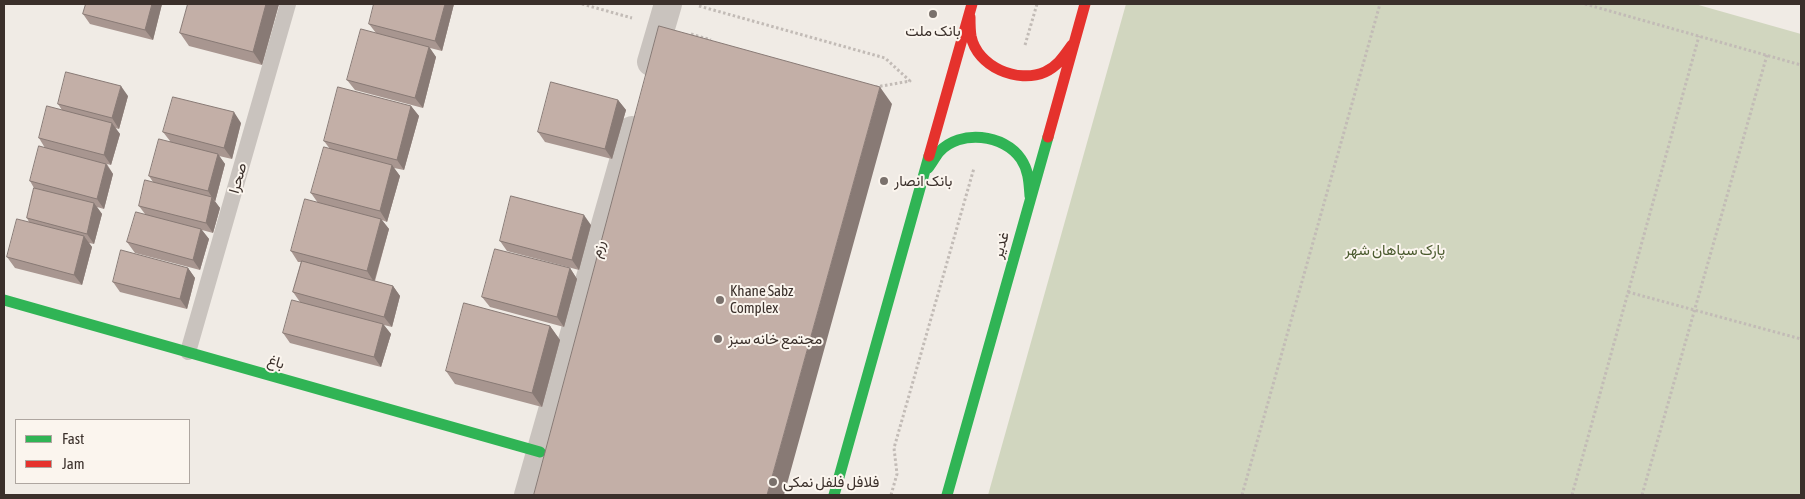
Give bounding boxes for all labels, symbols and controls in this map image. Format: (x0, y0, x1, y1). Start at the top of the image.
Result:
marker: بانک ملت (927, 8, 939, 20)
place label: بانک ملت (905, 22, 961, 40)
street label: صحرا (225, 161, 251, 195)
place label: بانک انصار (894, 172, 953, 190)
marker: بانک انصار (878, 175, 890, 187)
street label: غدیر (989, 230, 1013, 260)
street label: رزم (587, 238, 609, 260)
park label: پارک سپاهان شهر (1345, 241, 1445, 259)
place label: Khane Sabz Complex (730, 282, 793, 317)
marker: Khane Sabz Complex (714, 294, 726, 306)
place label: مجتمع خانه سبز (728, 330, 822, 348)
marker: مجتمع خانه سبز (712, 333, 724, 345)
street label: باغ (265, 351, 287, 373)
legend (15, 419, 190, 484)
text: Fast (62, 430, 84, 447)
text: Jam (62, 455, 85, 472)
place label: فلافل فلفل نمکی (783, 473, 879, 491)
marker: فلافل فلفل نمکی (767, 476, 779, 488)

